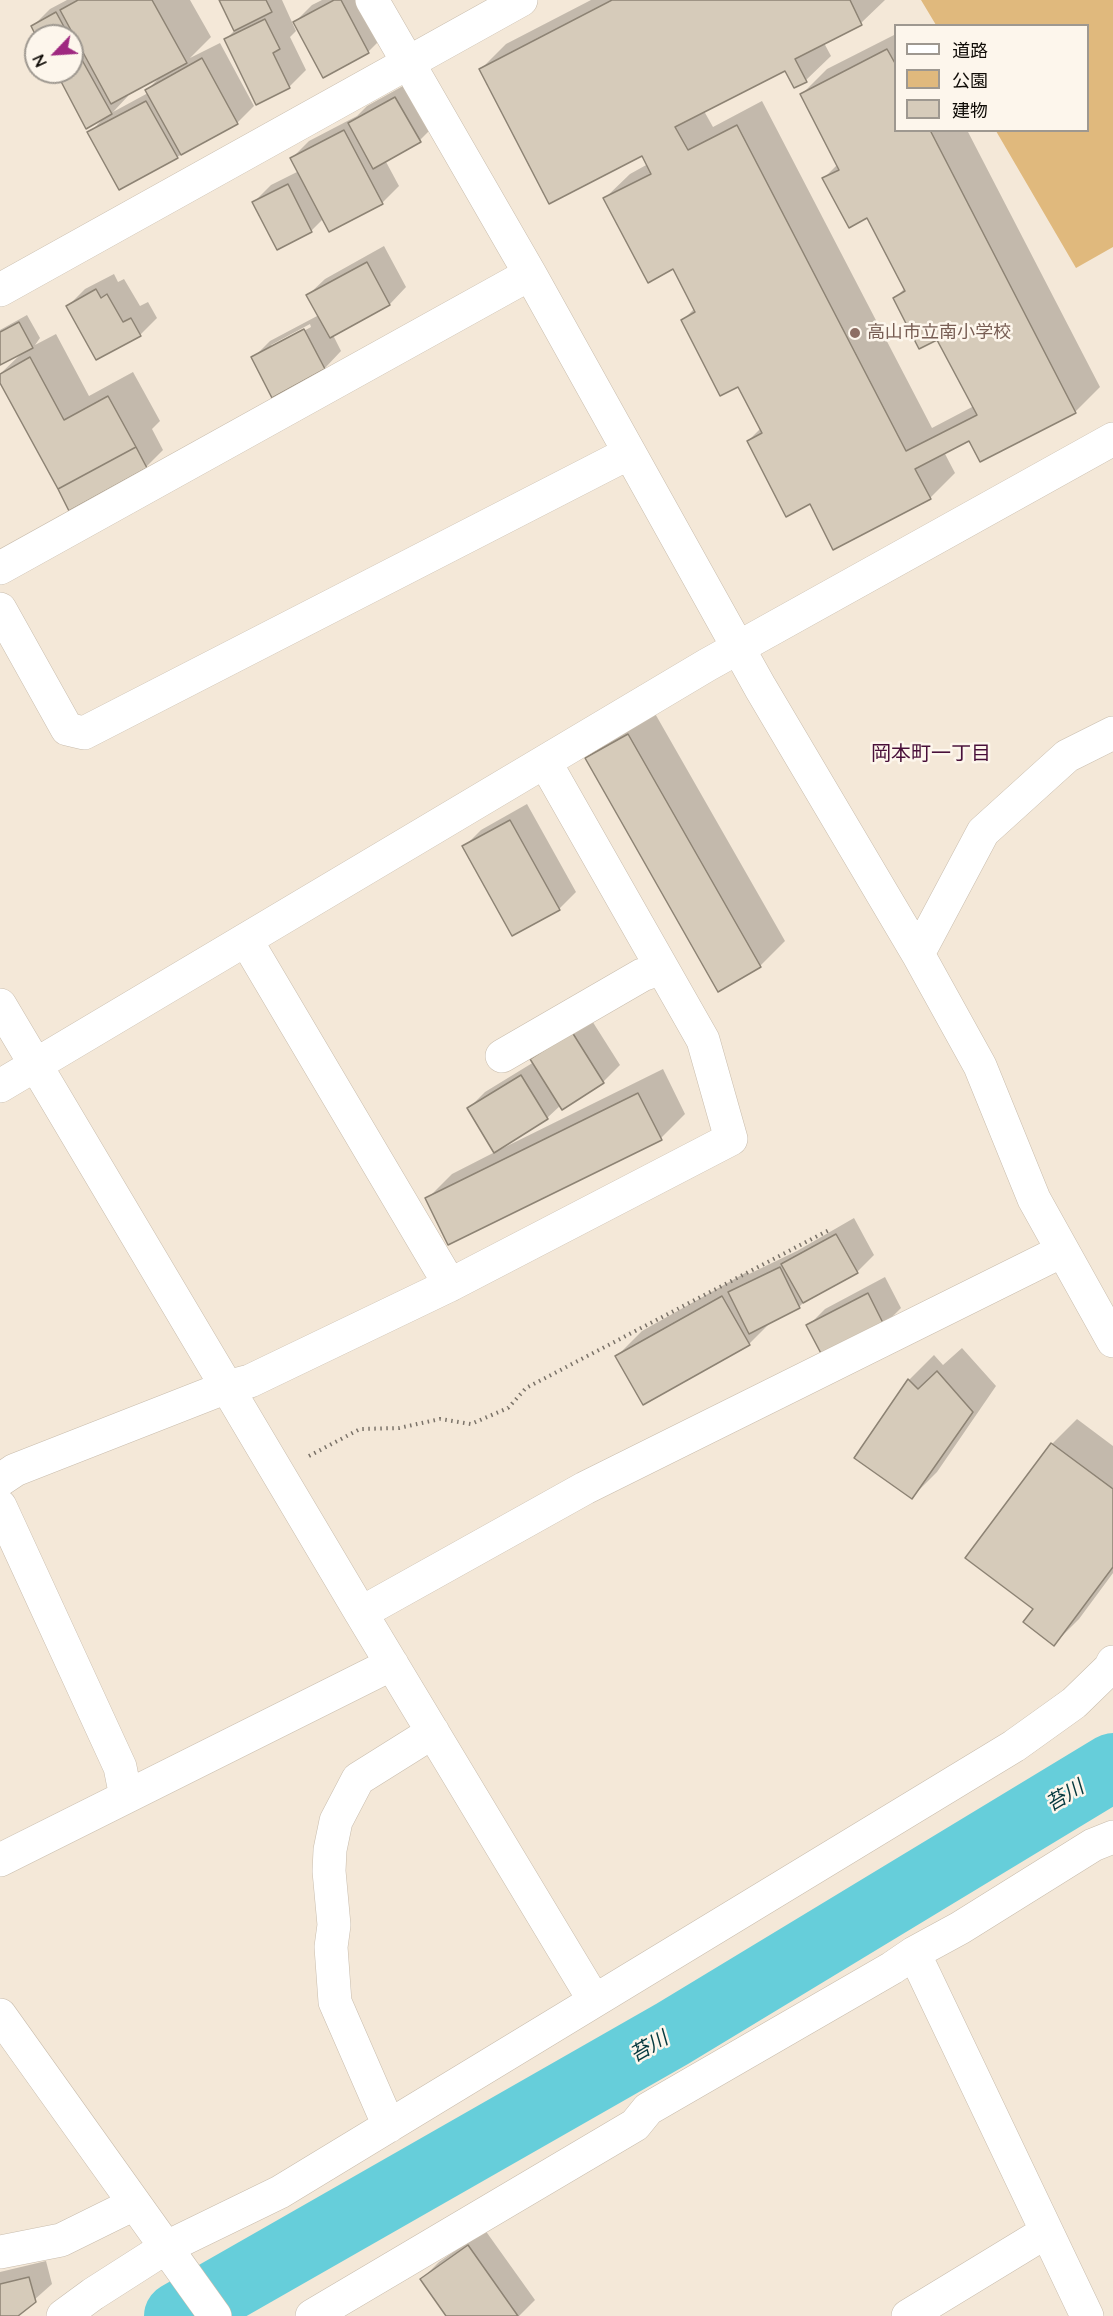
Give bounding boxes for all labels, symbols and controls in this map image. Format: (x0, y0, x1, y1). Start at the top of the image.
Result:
north arrow (24, 24, 84, 84)
legend (894, 24, 1089, 132)
text: 道路 (952, 39, 988, 62)
text: N (28, 51, 51, 70)
text: 公園 (952, 69, 988, 92)
text: 建物 (952, 99, 988, 122)
place label: 高山市立南小学校 (867, 322, 1011, 344)
marker: 高山市立南小学校 (848, 326, 862, 340)
district label: 岡本町一丁目 (871, 742, 991, 766)
water label: 苔川 (1042, 1775, 1088, 1817)
water label: 苔川 (626, 2027, 672, 2067)

